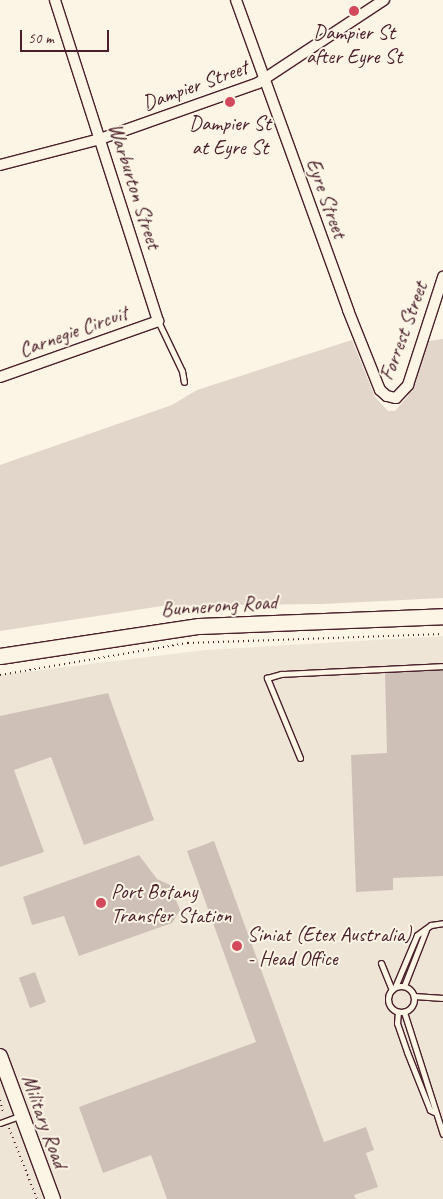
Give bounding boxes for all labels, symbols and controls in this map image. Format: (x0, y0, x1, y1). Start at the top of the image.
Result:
marker: Dampier St after Eyre St (348, 5, 360, 17)
place label: Dampier St after Eyre St (306, 19, 402, 69)
scale bar (22, 20, 111, 52)
text: 50 m (28, 29, 54, 48)
street label: Dampier Street (139, 54, 251, 116)
marker: Dampier St at Eyre St (224, 96, 236, 108)
place label: Dampier St at Eyre St (189, 110, 271, 160)
street label: Warburton Street (103, 120, 167, 252)
street label: Eyre Street (301, 155, 353, 241)
street label: Forrest Street (373, 278, 433, 384)
street label: Carnegie Circuit (15, 300, 131, 362)
street label: Bunnerong Road (160, 588, 278, 622)
place label: Port Botany Transfer Station (111, 878, 232, 928)
marker: Port Botany Transfer Station (95, 897, 107, 909)
place label: Siniat (Etex Australia) - Head Office (247, 921, 411, 971)
marker: Siniat (Etex Australia) - Head Office (231, 940, 243, 952)
street label: Military Road (17, 1071, 73, 1171)

